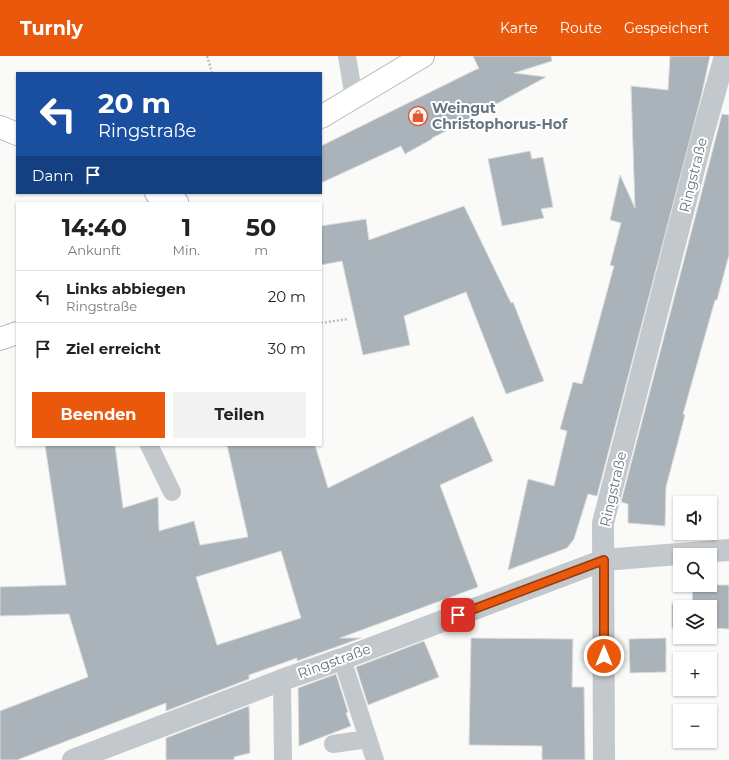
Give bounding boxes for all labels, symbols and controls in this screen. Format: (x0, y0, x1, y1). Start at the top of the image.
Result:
text: Turnly (20, 17, 83, 40)
text: Karte (500, 19, 538, 37)
text: Route (560, 19, 602, 37)
text: Gespeichert (624, 19, 709, 37)
text: 20 m (98, 86, 171, 120)
icon: left (32, 88, 84, 140)
place label: Weingut Christophorus-Hof (432, 99, 568, 133)
shop icon: Weingut Christophorus-Hof (407, 105, 429, 127)
text: Ringstraße (98, 120, 196, 142)
street label: Ringstraße (675, 136, 711, 214)
icon: arrive (82, 164, 104, 186)
text: Dann (32, 166, 74, 185)
text: 14:40 (62, 213, 127, 242)
text: 1 (182, 213, 191, 242)
text: 50 (246, 213, 276, 242)
text: Ankunft (68, 242, 121, 258)
text: Min. (173, 242, 200, 258)
text: m (254, 242, 268, 258)
text: Links abbiegen (66, 279, 186, 298)
icon: left (32, 286, 54, 308)
text: 20 m (268, 287, 306, 306)
text: Ringstraße (66, 298, 137, 314)
icon: arrive (32, 338, 54, 360)
text: Ziel erreicht (66, 339, 161, 358)
text: 30 m (268, 339, 306, 358)
button: Beenden (32, 392, 165, 438)
button: Teilen (173, 392, 306, 438)
street label: Ringstraße (596, 450, 630, 528)
map controls (673, 496, 717, 748)
button: sound (673, 496, 717, 540)
button: search (673, 548, 717, 592)
pin (441, 598, 475, 632)
button: layers (673, 600, 717, 644)
icon: arrive (447, 604, 469, 626)
position arrow (583, 635, 625, 677)
street label: Ringstraße (295, 639, 373, 683)
button: + (673, 652, 717, 696)
button: − (673, 704, 717, 748)

